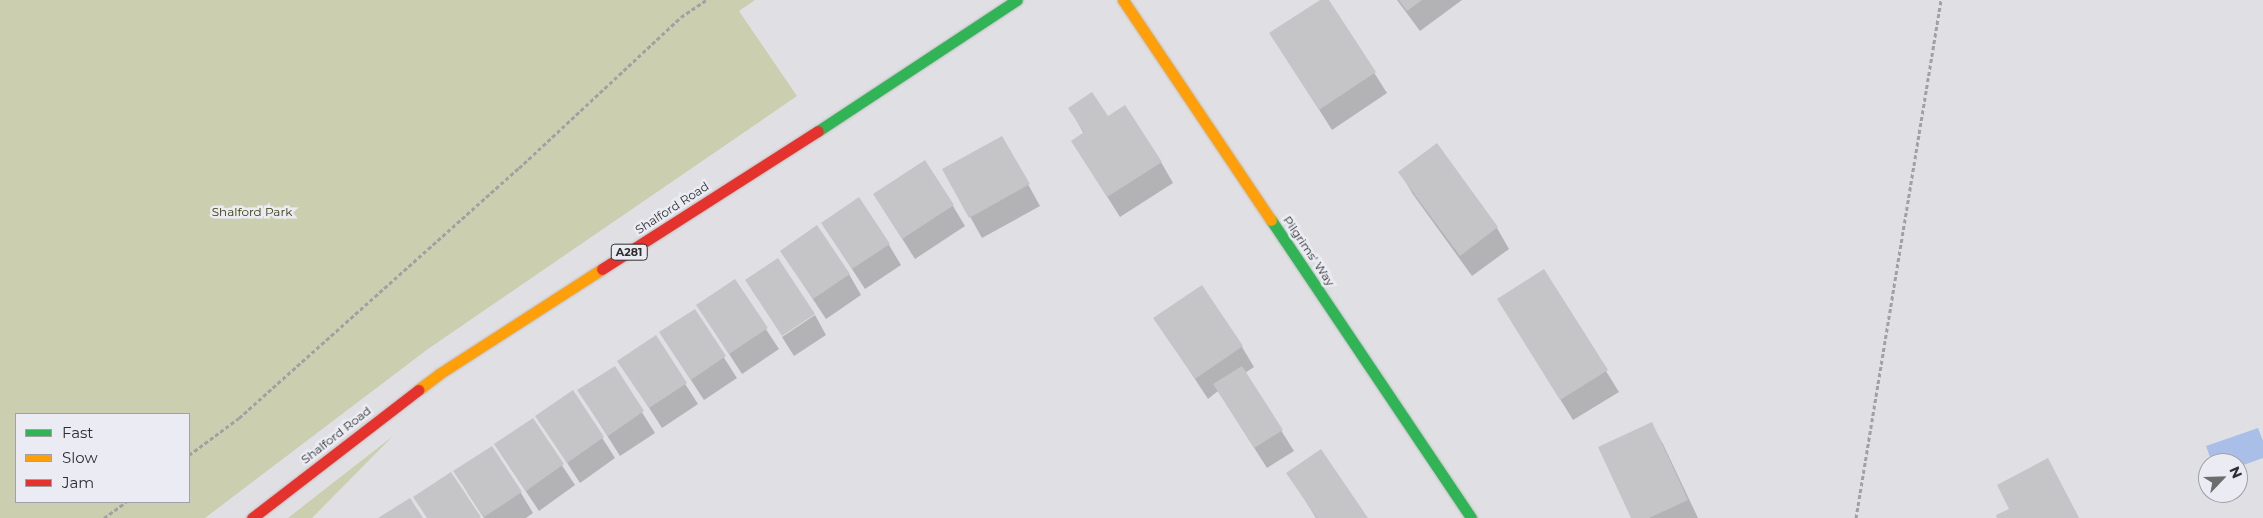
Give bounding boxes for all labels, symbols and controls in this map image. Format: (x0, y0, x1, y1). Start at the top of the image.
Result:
street label: Shalford Road (633, 179, 711, 237)
park label: Shalford Park (212, 205, 292, 219)
street label: Pilgrims' Way (1280, 213, 1338, 289)
road number: A281 (610, 243, 648, 260)
street label: Shalford Road (298, 403, 374, 467)
legend (15, 413, 190, 503)
text: Fast (62, 423, 93, 442)
text: Slow (62, 448, 98, 467)
north arrow (2198, 453, 2248, 503)
text: N (2225, 463, 2246, 481)
text: Jam (62, 473, 94, 492)

